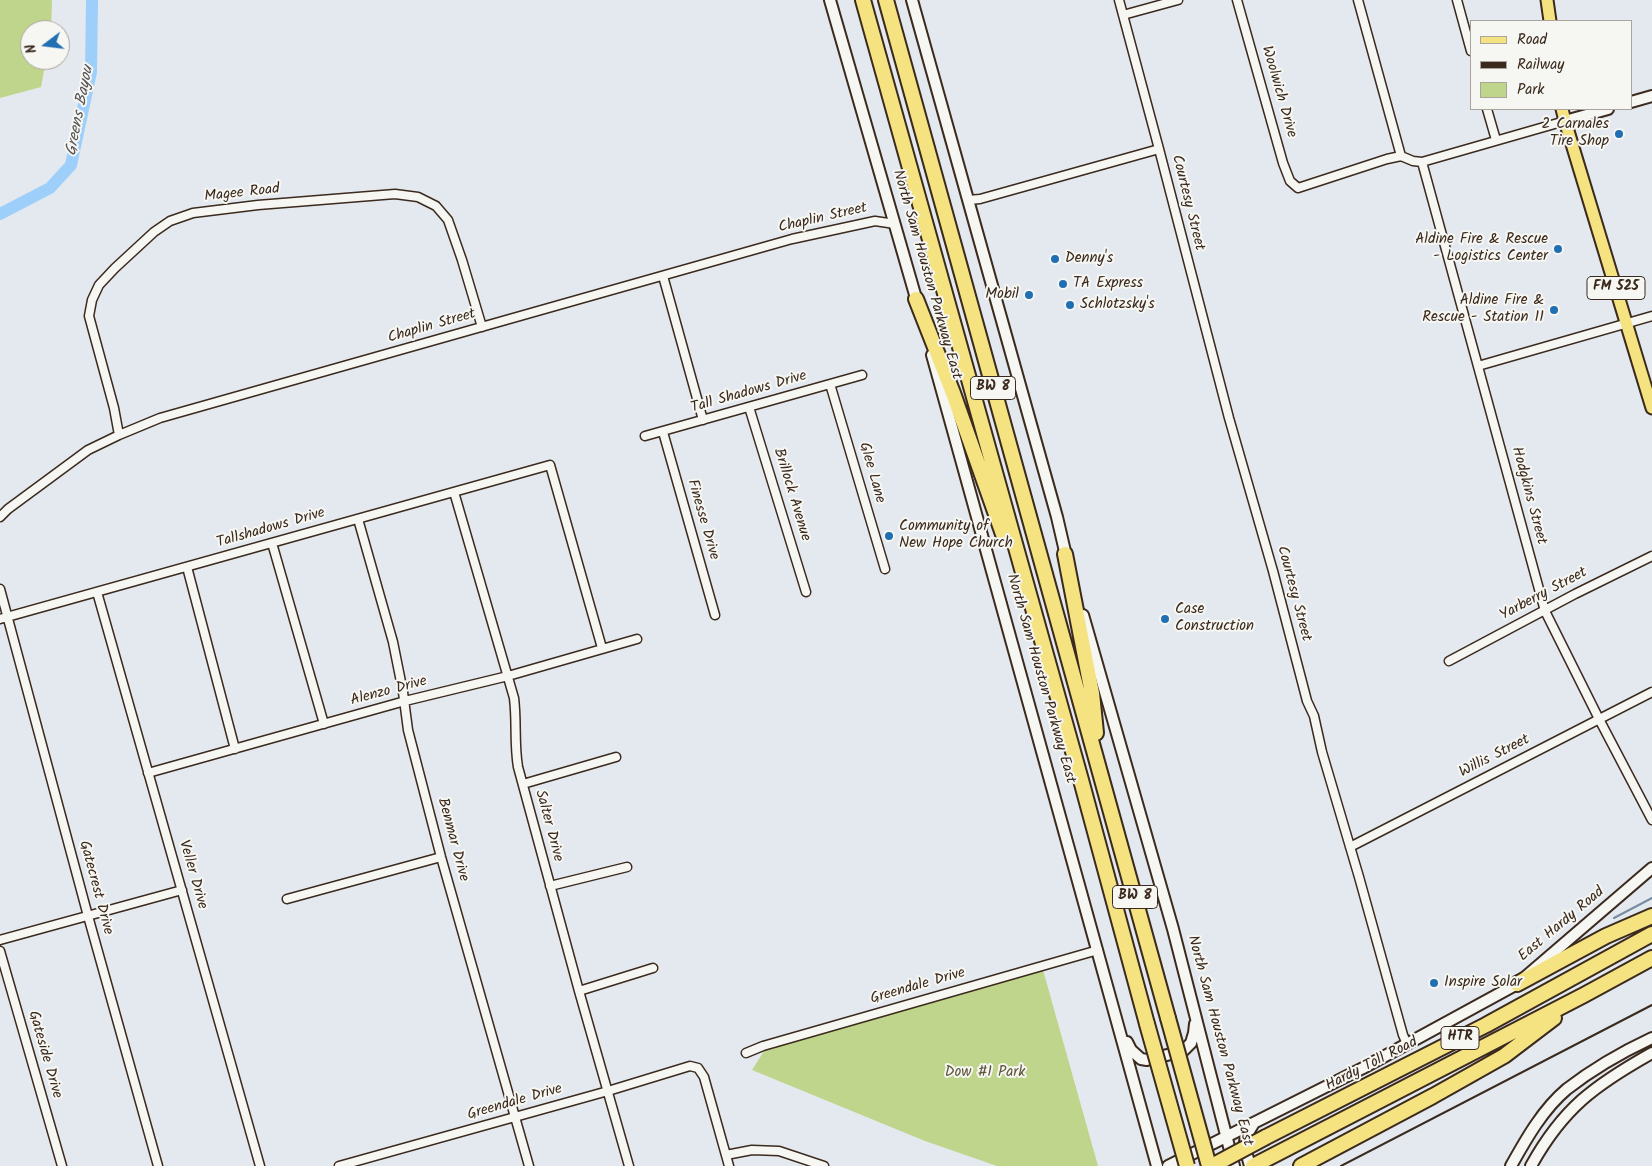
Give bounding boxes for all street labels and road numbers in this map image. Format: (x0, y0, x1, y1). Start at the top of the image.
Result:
street label: Woolwich Drive (1256, 44, 1300, 140)
street label: Courtesy Street (1166, 153, 1208, 253)
street label: North Sam Houston Parkway East (887, 168, 965, 382)
street label: Magee Road (203, 181, 281, 207)
street label: Chaplin Street (777, 200, 869, 238)
road number: FM 525 (1587, 276, 1645, 300)
street label: Chaplin Street (386, 306, 478, 348)
street label: Tall Shadows Drive (689, 368, 809, 418)
road number: BW 8 (970, 376, 1016, 399)
street label: Glee Lane (854, 441, 888, 505)
street label: Hodgkins Street (1506, 445, 1550, 547)
street label: Brillock Avenue (768, 446, 814, 544)
street label: Finesse Drive (682, 478, 722, 562)
street label: Tallshadows Drive (215, 505, 327, 553)
street label: Courtesy Street (1272, 544, 1314, 644)
street label: Yarberry Street (1497, 564, 1591, 626)
street label: North Sam Houston Parkway East (1001, 572, 1079, 786)
street label: Alenzo Drive (349, 673, 429, 711)
street label: Willis Street (1457, 732, 1533, 782)
street label: Salter Drive (530, 788, 566, 864)
street label: Benmar Drive (432, 796, 472, 884)
street label: Veller Drive (174, 838, 210, 912)
street label: Gatecrest Drive (74, 839, 116, 937)
street label: East Hardy Road (1515, 884, 1609, 966)
road number: BW 8 (1112, 886, 1158, 909)
street label: North Sam Houston Parkway East (1182, 934, 1256, 1148)
street label: Greendale Drive (868, 965, 968, 1009)
street label: Gateside Drive (23, 1009, 65, 1101)
road number: HTR (1441, 1026, 1479, 1050)
street label: Hardy Toll Road (1323, 1034, 1421, 1096)
street label: Greendale Drive (465, 1081, 565, 1125)

